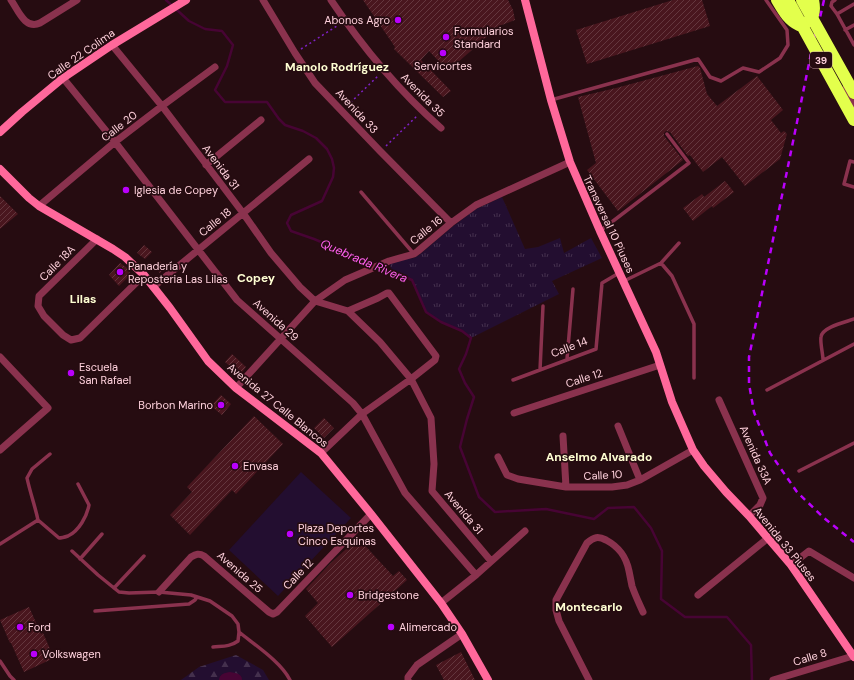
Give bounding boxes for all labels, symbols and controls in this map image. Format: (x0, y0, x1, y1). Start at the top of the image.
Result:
place label: Abonos Agro (324, 13, 390, 27)
marker: Abonos Agro (393, 15, 403, 25)
place label: Formularios Standard (454, 24, 514, 51)
street label: Calle 22 Colima (45, 26, 117, 82)
marker: Formularios Standard (441, 32, 451, 42)
marker: Servicortes (438, 48, 448, 58)
road number: 39 (810, 52, 832, 68)
district label: Manolo Rodríguez (285, 59, 389, 75)
place label: Servicortes (414, 59, 472, 73)
street label: Avenida 35 (398, 70, 448, 120)
street label: Avenida 33 (333, 86, 381, 136)
street label: Calle 20 (98, 108, 140, 144)
street label: Avenida 31 (199, 142, 243, 192)
street label: Transversal 10 Piuses (580, 173, 638, 275)
place label: Iglesia de Copey (134, 183, 218, 197)
marker: Iglesia de Copey (121, 185, 131, 195)
street label: Calle 18 (196, 205, 234, 239)
street label: Calle 16 (407, 212, 445, 247)
water label: Quebrada Rivera (318, 235, 410, 287)
street label: Calle 18A (36, 242, 78, 284)
place label: Panadería y Reposteria Las Lilas (128, 259, 228, 286)
marker: Panadería y Reposteria Las Lilas (115, 267, 125, 277)
district label: Copey (237, 270, 276, 286)
district label: Lilas (70, 291, 96, 307)
street label: Avenida 29 (250, 296, 302, 344)
street label: Calle 14 (549, 334, 590, 360)
place label: Escuela San Rafael (79, 360, 131, 387)
street label: Avenida 27 Calle Blancos (225, 360, 331, 450)
street label: Calle 12 (564, 366, 604, 390)
marker: Escuela San Rafael (66, 368, 76, 378)
place label: Borbon Marino (138, 398, 213, 412)
marker: Borbon Marino (216, 400, 226, 410)
street label: Avenida 33A (737, 423, 775, 487)
district label: Anselmo Alvarado (546, 449, 652, 465)
place label: Envasa (243, 459, 278, 473)
marker: Envasa (230, 461, 240, 471)
street label: Calle 10 (583, 467, 623, 483)
street label: Avenida 31 (442, 487, 486, 537)
street label: Avenida 33 Piuses (751, 504, 819, 584)
place label: Plaza Deportes Cinco Esquinas (298, 521, 376, 548)
marker: Plaza Deportes Cinco Esquinas (285, 529, 295, 539)
street label: Avenida 25 (214, 548, 266, 596)
street label: Calle 12 (280, 556, 316, 592)
place label: Bridgestone (358, 588, 419, 602)
marker: Bridgestone (345, 590, 355, 600)
district label: Montecarlo (555, 599, 623, 615)
place label: Ford (28, 620, 51, 634)
place label: Alimercado (399, 620, 457, 634)
marker: Ford (15, 622, 25, 632)
marker: Alimercado (386, 622, 396, 632)
street label: Calle 8 (791, 645, 829, 669)
place label: Volkswagen (42, 647, 101, 661)
marker: Volkswagen (29, 649, 39, 659)

